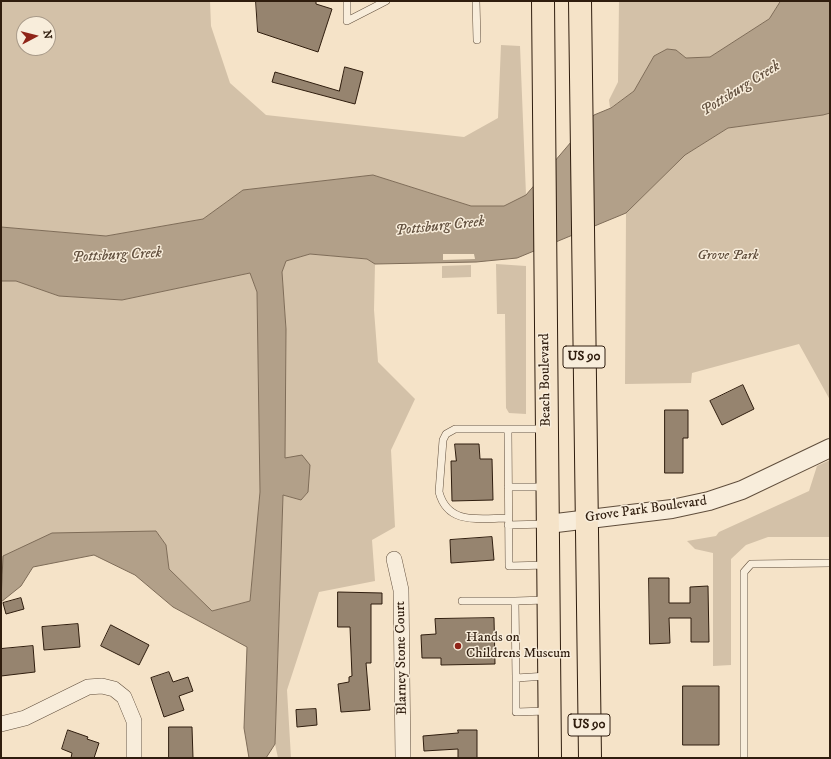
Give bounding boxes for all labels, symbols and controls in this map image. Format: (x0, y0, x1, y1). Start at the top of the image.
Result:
north arrow (16, 16, 56, 56)
text: N (39, 29, 54, 40)
water label: Pottsburg Creek (698, 58, 784, 120)
water label: Pottsburg Creek (394, 213, 486, 241)
water label: Pottsburg Creek (72, 245, 162, 267)
park label: Grove Park (697, 248, 759, 264)
street label: Beach Boulevard (537, 333, 555, 427)
road number: US 90 (563, 346, 605, 368)
street label: Grove Park Boulevard (584, 493, 708, 527)
street label: Blarney Stone Court (393, 601, 411, 715)
place label: Hands on Childrens Museum (466, 630, 571, 662)
marker: Hands on Childrens Museum (453, 641, 463, 651)
road number: US 90 (568, 714, 610, 736)

